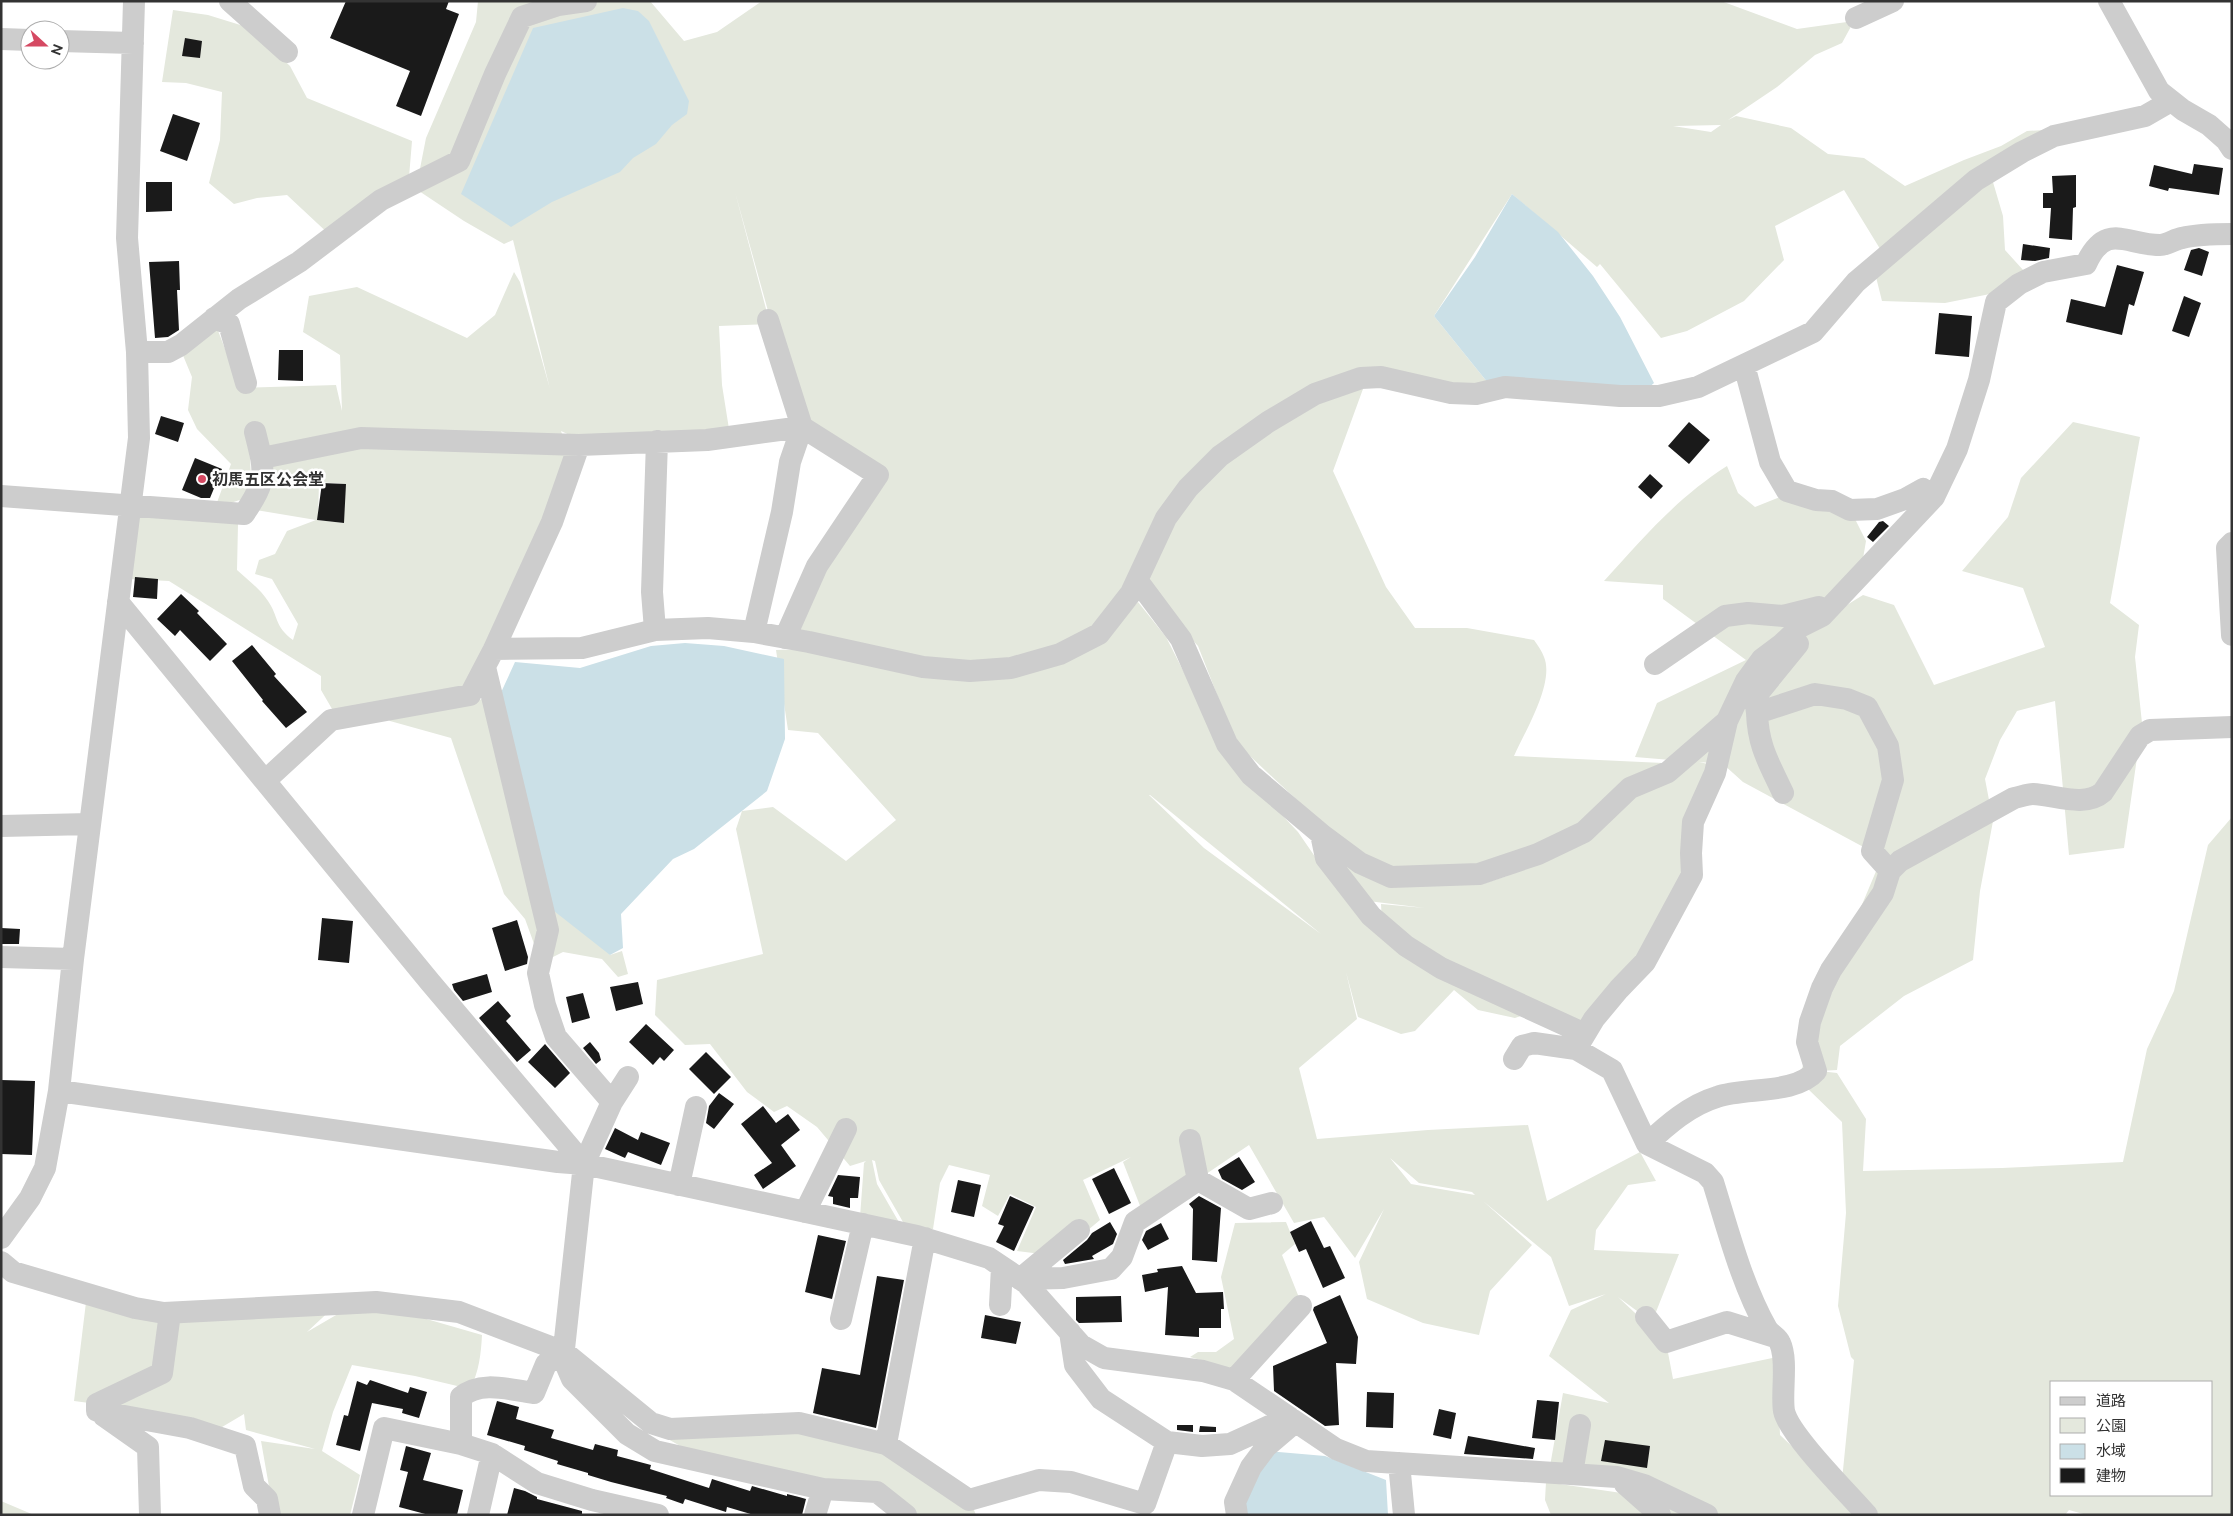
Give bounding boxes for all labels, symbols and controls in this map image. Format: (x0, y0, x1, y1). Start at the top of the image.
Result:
north arrow (20, 20, 70, 70)
text: N (48, 42, 66, 57)
place label: 初馬五区公会堂 (212, 470, 324, 488)
marker: 初馬五区公会堂 (196, 473, 208, 485)
legend (2050, 1381, 2213, 1496)
text: 道路 (2096, 1392, 2126, 1409)
text: 公園 (2096, 1417, 2126, 1434)
text: 水域 (2096, 1442, 2126, 1459)
text: 建物 (2096, 1467, 2126, 1484)

